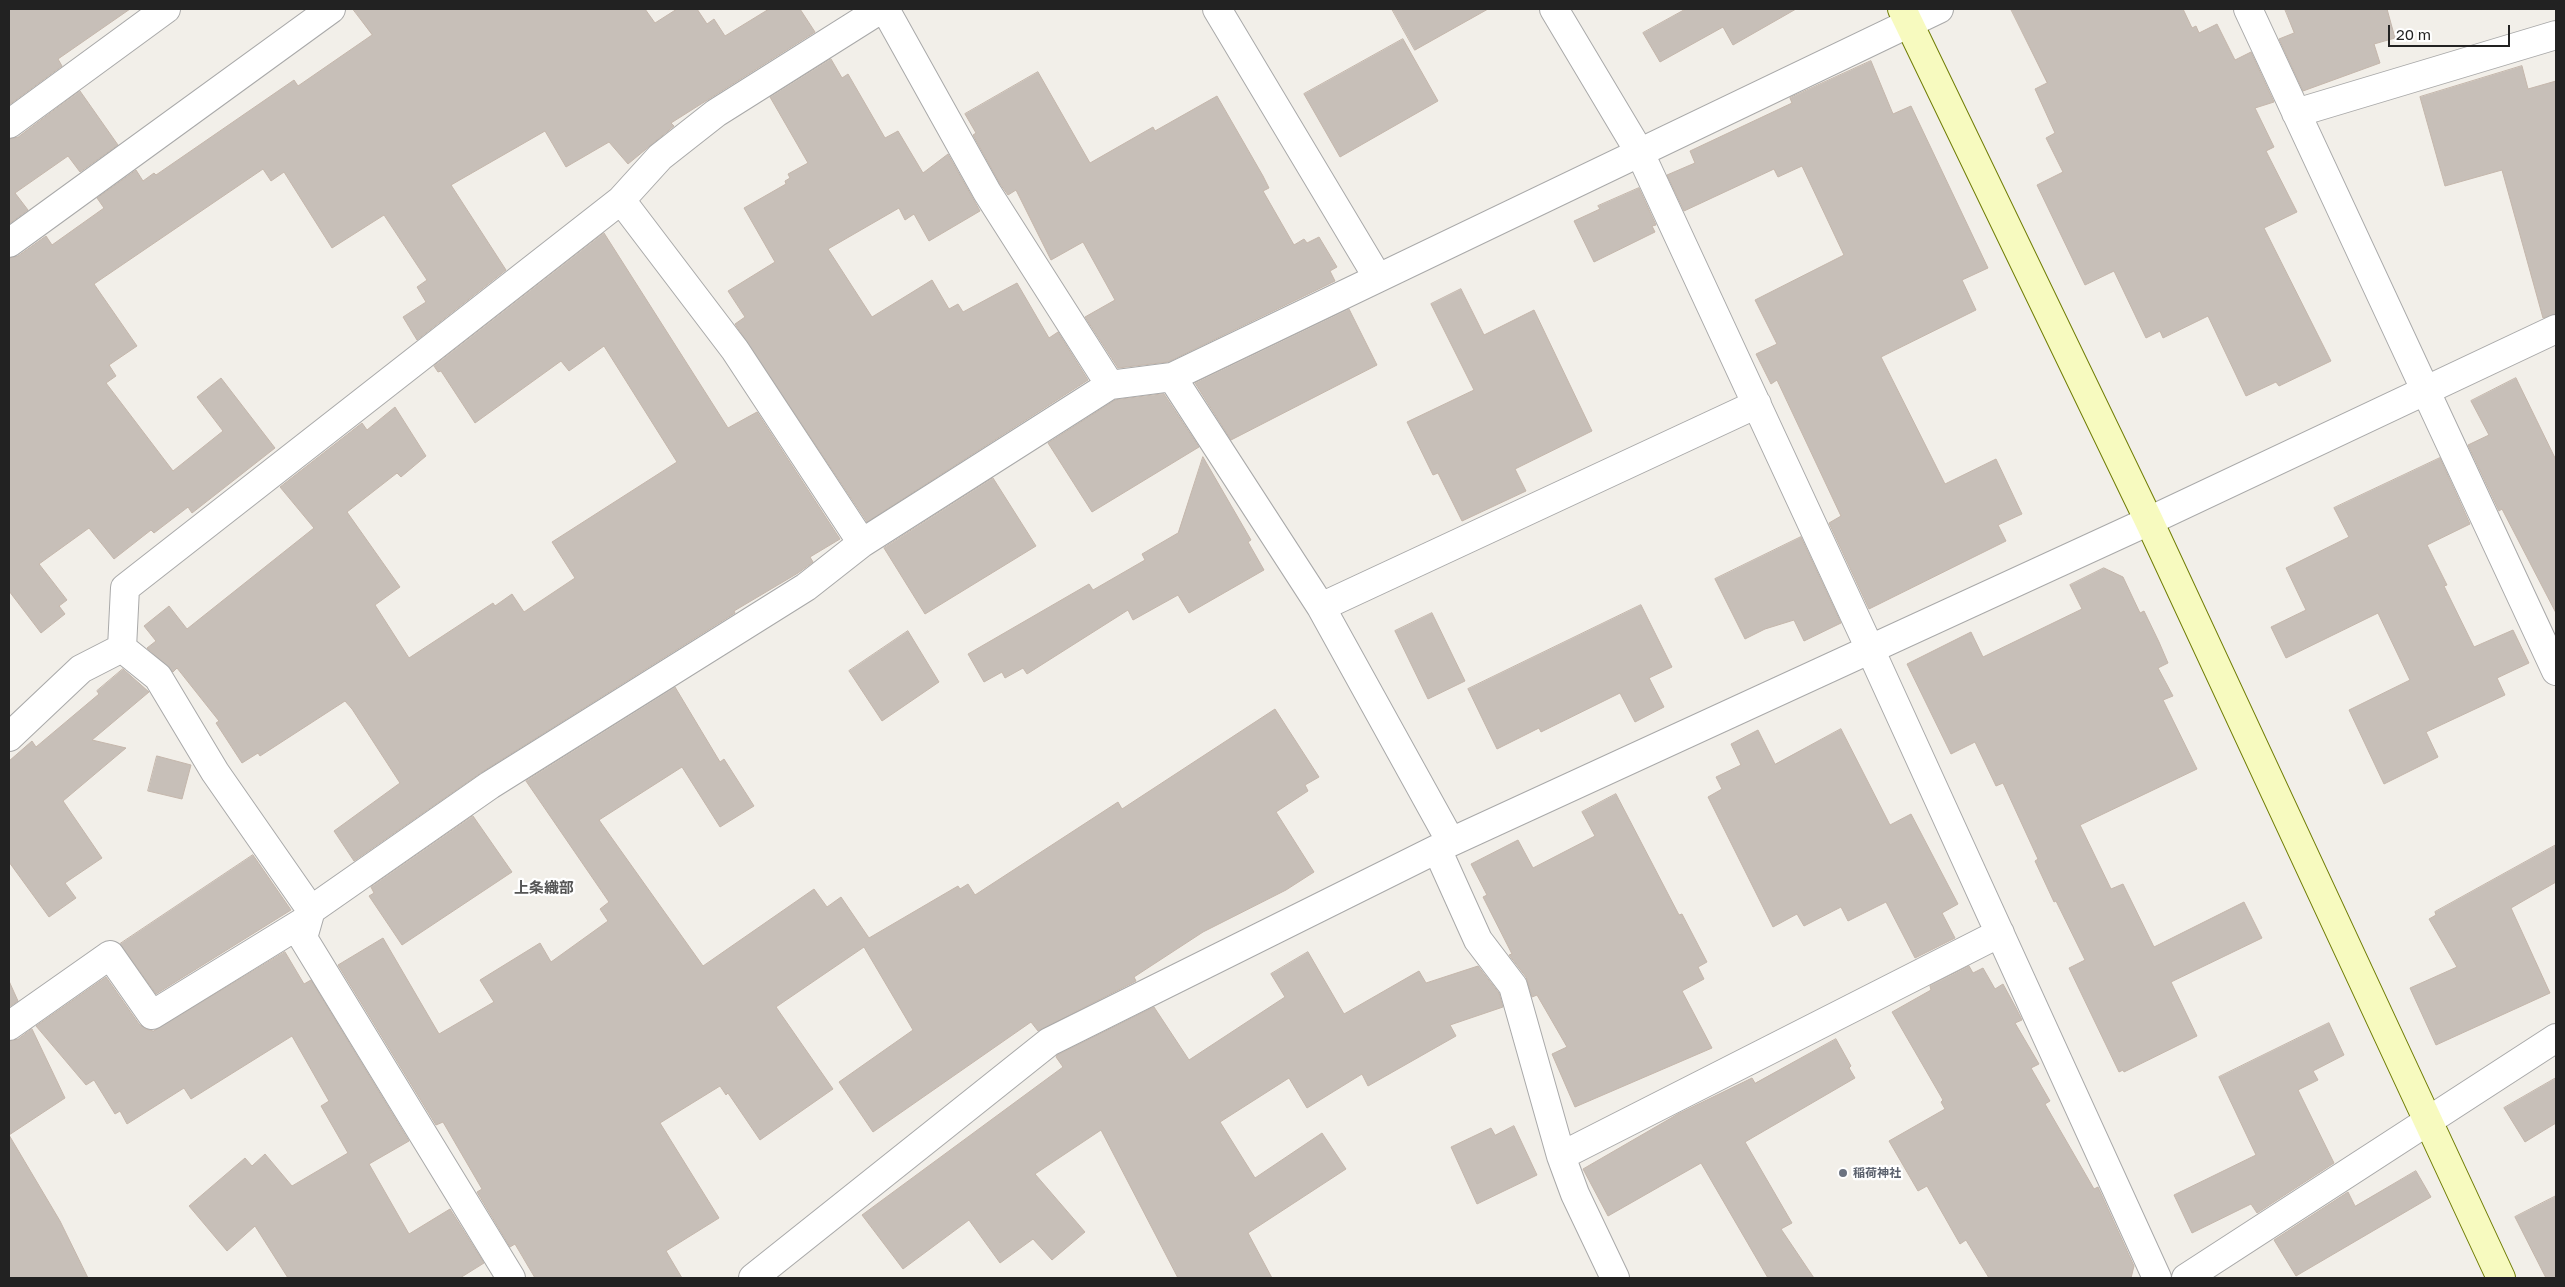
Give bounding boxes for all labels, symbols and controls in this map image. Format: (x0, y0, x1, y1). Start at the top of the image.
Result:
scale bar (2390, 15, 2512, 47)
text: 20 m (2396, 25, 2431, 43)
district label: 上条織部 (514, 879, 574, 897)
place label: 稲荷神社 (1853, 1166, 1901, 1180)
marker: 稲荷神社 (1837, 1167, 1849, 1179)

